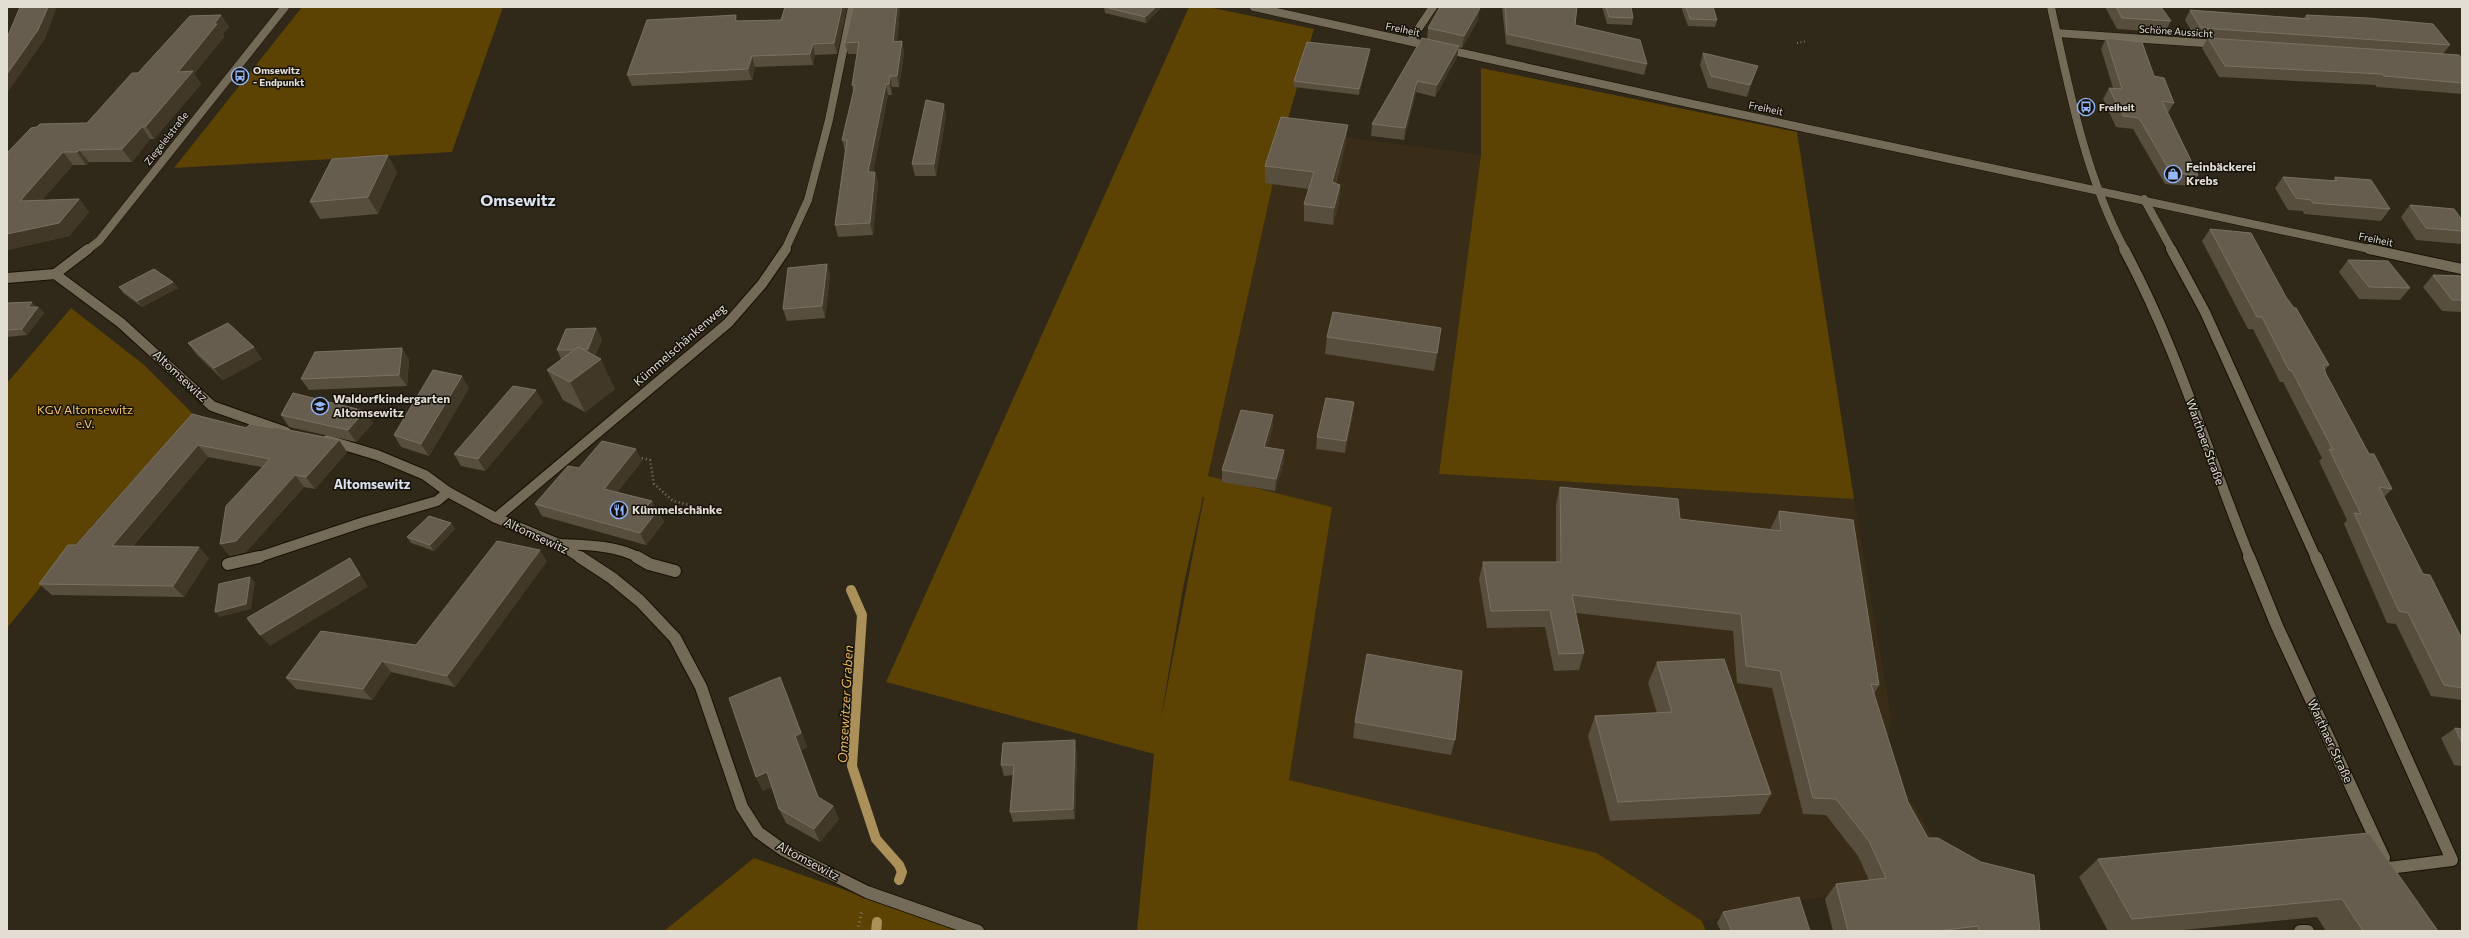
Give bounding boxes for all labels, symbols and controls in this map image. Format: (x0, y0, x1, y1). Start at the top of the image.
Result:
street label: Freiheit (1385, 19, 1421, 39)
street label: Schöne Aussicht (2139, 22, 2213, 40)
place label: Omsewitz - Endpunkt (253, 64, 304, 88)
bus stop icon: Omsewitz - Endpunkt (230, 66, 250, 86)
bus stop icon: Freiheit (2076, 97, 2096, 117)
street label: Freiheit (1748, 98, 1784, 118)
place label: Freiheit (2099, 101, 2135, 113)
street label: Ziegeleistraße (141, 109, 191, 167)
place label: Feinbäckerei Krebs (2186, 159, 2256, 187)
shop icon: Feinbäckerei Krebs (2163, 164, 2183, 184)
district label: Omsewitz (480, 190, 556, 209)
street label: Freiheit (2358, 229, 2394, 249)
street label: Kümmelschänkenweg (630, 300, 729, 388)
street label: Altomsewitz (151, 347, 211, 404)
place label: Waldorfkindergarten Altomsewitz (333, 391, 450, 419)
school or university icon: Waldorfkindergarten Altomsewitz (310, 396, 330, 416)
street label: Warthaer Straße (2184, 397, 2228, 487)
park label: KGV Altomsewitz e.V. (37, 402, 133, 430)
district label: Altomsewitz (334, 476, 411, 492)
restaurant icon: Kümmelschänke (609, 500, 629, 520)
place label: Kümmelschänke (632, 502, 722, 516)
street label: Altomsewitz (502, 514, 571, 556)
water label: Omsewitzer Graben (834, 645, 856, 763)
street label: Warthaer Straße (2305, 697, 2356, 785)
street label: Altomsewitz (775, 838, 842, 883)

